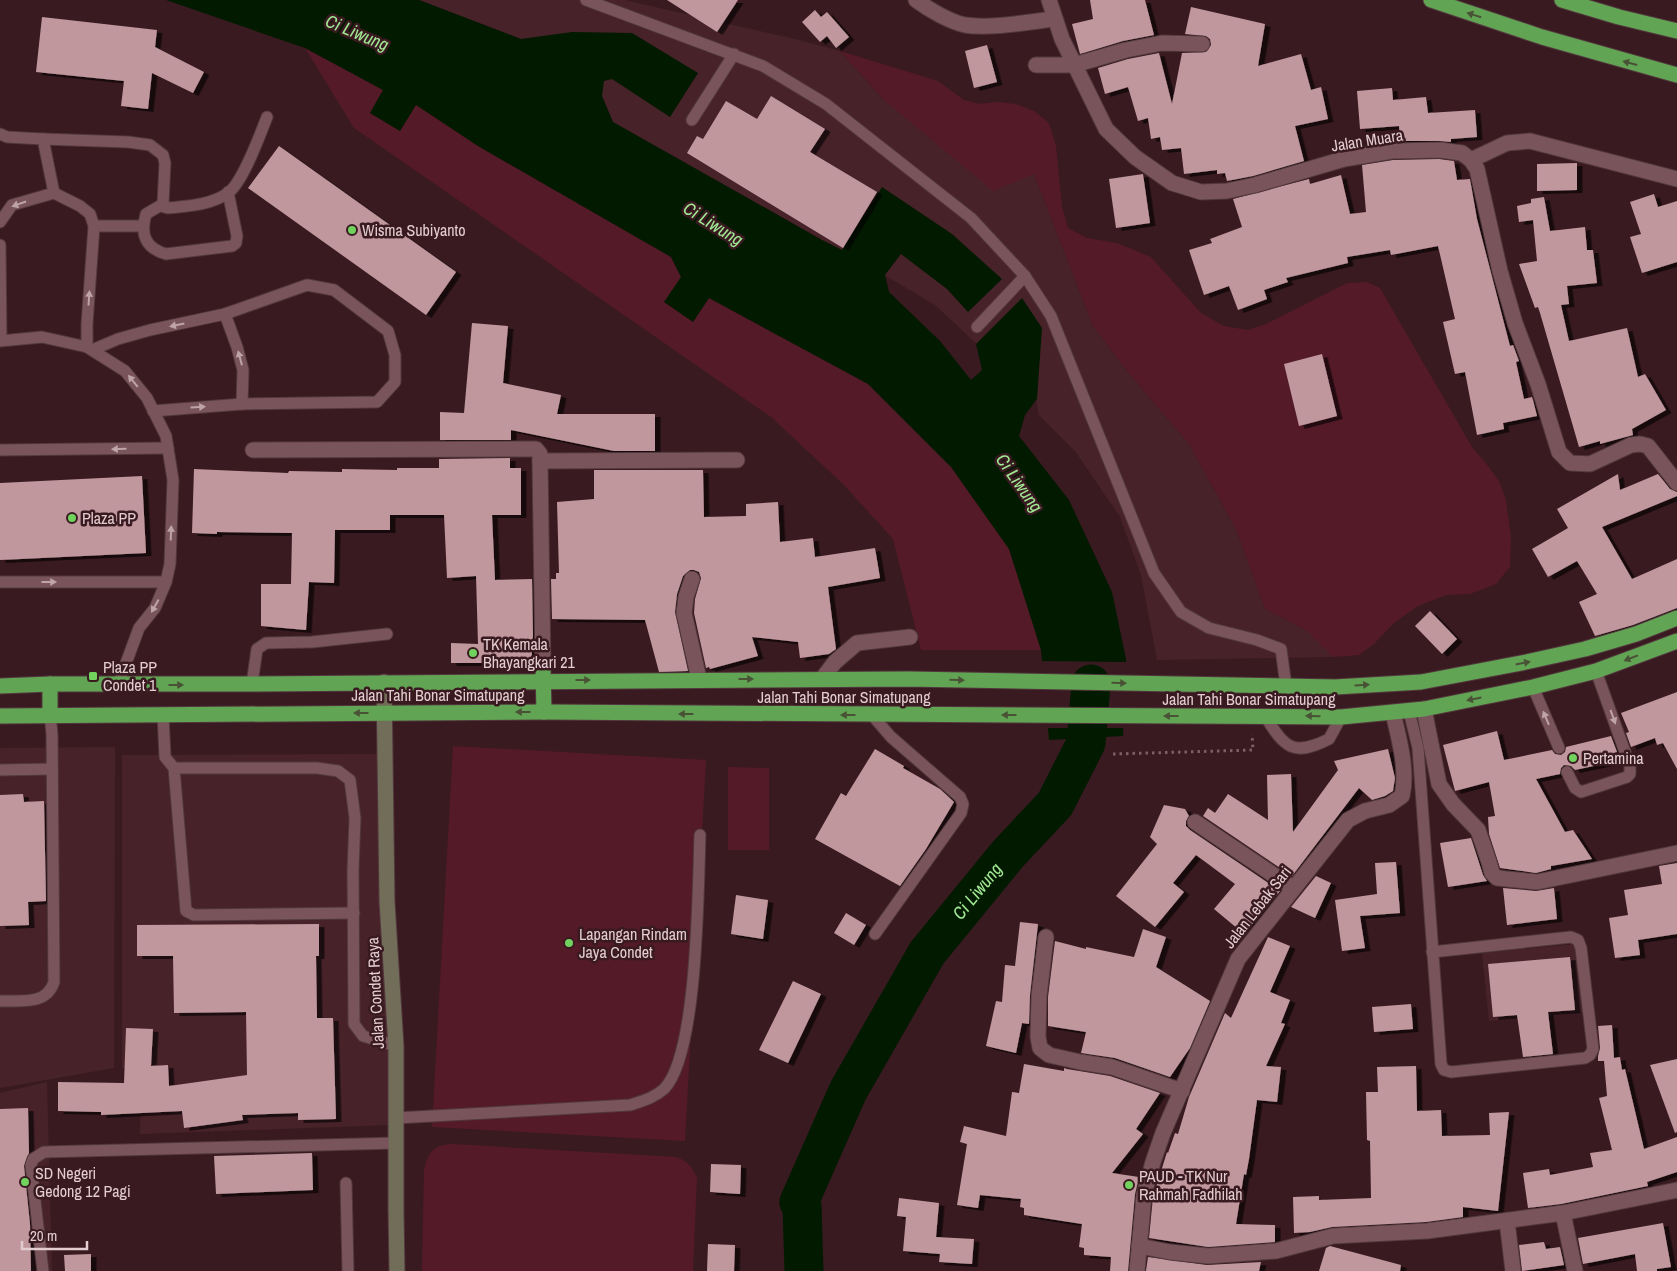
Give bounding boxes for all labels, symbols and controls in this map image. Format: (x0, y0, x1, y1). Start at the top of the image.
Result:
water label: Ci Liwung (322, 8, 393, 57)
one-way arrow (1467, 11, 1482, 18)
one-way arrow (1622, 59, 1637, 67)
street label: Jalan Muara (1330, 123, 1405, 157)
water label: Ci Liwung (678, 195, 748, 252)
one-way arrow (12, 200, 27, 208)
place label: Wisma Subiyanto (362, 219, 466, 241)
marker: Wisma Subiyanto (346, 224, 358, 236)
one-way arrow (85, 290, 93, 306)
one-way arrow (169, 321, 185, 329)
one-way arrow (235, 351, 243, 366)
one-way arrow (128, 375, 139, 388)
one-way arrow (190, 403, 206, 411)
one-way arrow (111, 445, 127, 453)
water label: Ci Liwung (990, 448, 1049, 517)
place label: Plaza PP (82, 507, 136, 529)
marker: Plaza PP (66, 512, 78, 524)
one-way arrow (167, 525, 175, 541)
one-way arrow (41, 578, 57, 586)
one-way arrow (150, 600, 159, 613)
place label: TK Kemala Bhayangkari 21 (483, 633, 576, 673)
marker: TK Kemala Bhayangkari 21 (467, 647, 479, 659)
one-way arrow (1624, 655, 1639, 662)
place label: Plaza PP Condet 1 (103, 656, 157, 696)
one-way arrow (1515, 659, 1530, 667)
marker: Plaza PP Condet 1 (87, 670, 99, 682)
one-way arrow (738, 675, 754, 683)
one-way arrow (576, 676, 592, 684)
one-way arrow (949, 676, 965, 684)
one-way arrow (1111, 679, 1127, 687)
one-way arrow (168, 681, 184, 689)
one-way arrow (1354, 681, 1370, 689)
street label: Jalan Tahi Bonar Simatupang (352, 684, 525, 706)
street label: Jalan Tahi Bonar Simatupang (758, 686, 931, 708)
street label: Jalan Tahi Bonar Simatupang (1163, 688, 1336, 710)
one-way arrow (1467, 695, 1482, 703)
one-way arrow (515, 708, 531, 716)
one-way arrow (353, 709, 369, 717)
one-way arrow (678, 709, 694, 717)
one-way arrow (1609, 710, 1617, 725)
one-way arrow (840, 711, 856, 719)
one-way arrow (1001, 711, 1017, 719)
one-way arrow (1541, 711, 1549, 725)
one-way arrow (1163, 712, 1179, 720)
one-way arrow (1305, 712, 1321, 720)
place label: Pertamina (1583, 747, 1644, 769)
marker: Pertamina (1567, 752, 1579, 764)
water label: Ci Liwung (946, 857, 1008, 925)
street label: Jalan Lebak Sari (1218, 861, 1296, 953)
place label: Lapangan Rindam Jaya Condet (579, 923, 687, 963)
street label: Jalan Condet Raya (361, 936, 389, 1049)
marker: Lapangan Rindam Jaya Condet (563, 937, 575, 949)
place label: SD Negeri Gedong 12 Pagi (35, 1162, 131, 1202)
place label: PAUD - TK Nur Rahmah Fadhilah (1139, 1165, 1243, 1205)
marker: SD Negeri Gedong 12 Pagi (19, 1176, 31, 1188)
marker: PAUD - TK Nur Rahmah Fadhilah (1123, 1179, 1135, 1191)
scale bar (22, 1218, 88, 1250)
text: 20 m (30, 1225, 57, 1246)

